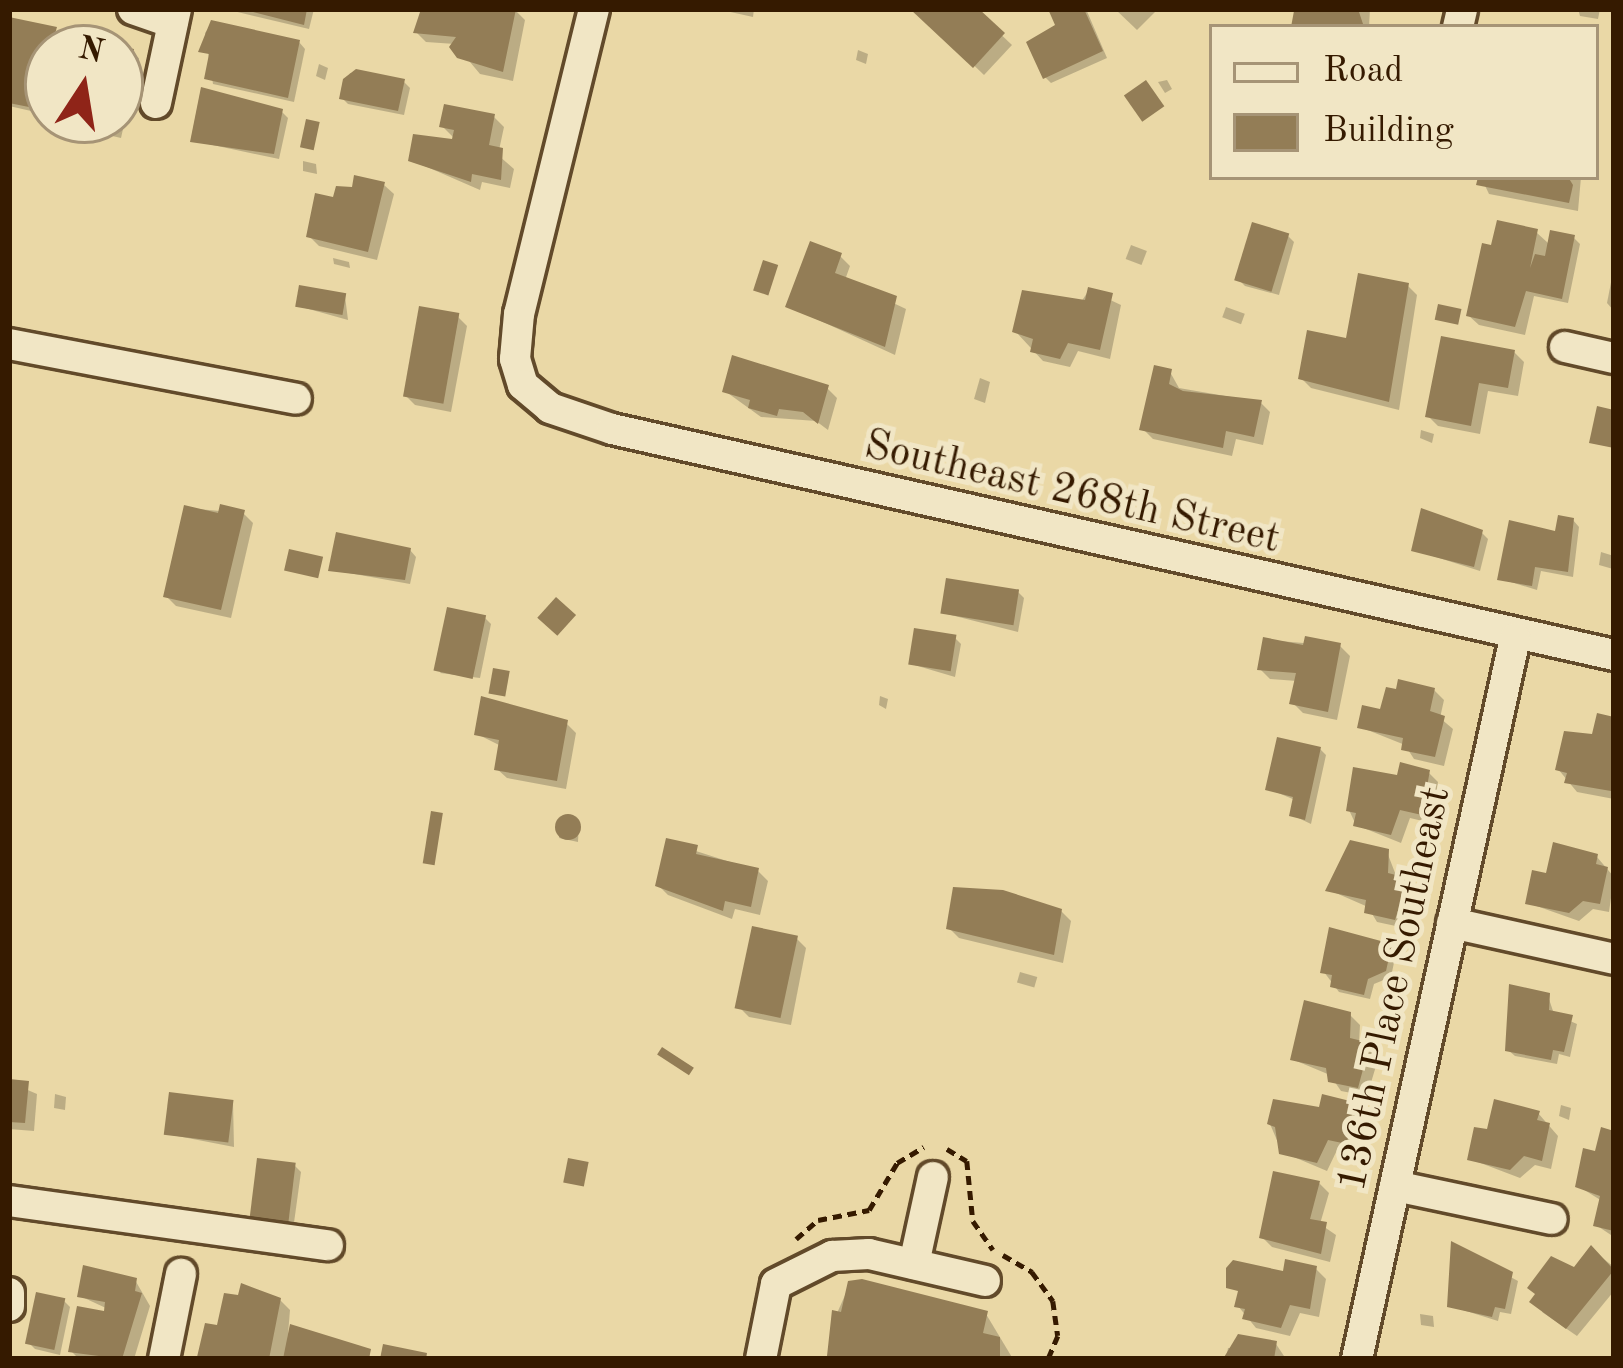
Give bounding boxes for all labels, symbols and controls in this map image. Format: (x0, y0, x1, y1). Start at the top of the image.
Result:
north arrow (24, 24, 144, 144)
legend (1209, 24, 1599, 180)
text: N (75, 32, 107, 70)
text: Road (1323, 54, 1403, 90)
text: Building (1323, 114, 1454, 150)
street label: Southeast 268th Street (859, 421, 1285, 565)
street label: 136th Place Southeast (1327, 782, 1463, 1196)

